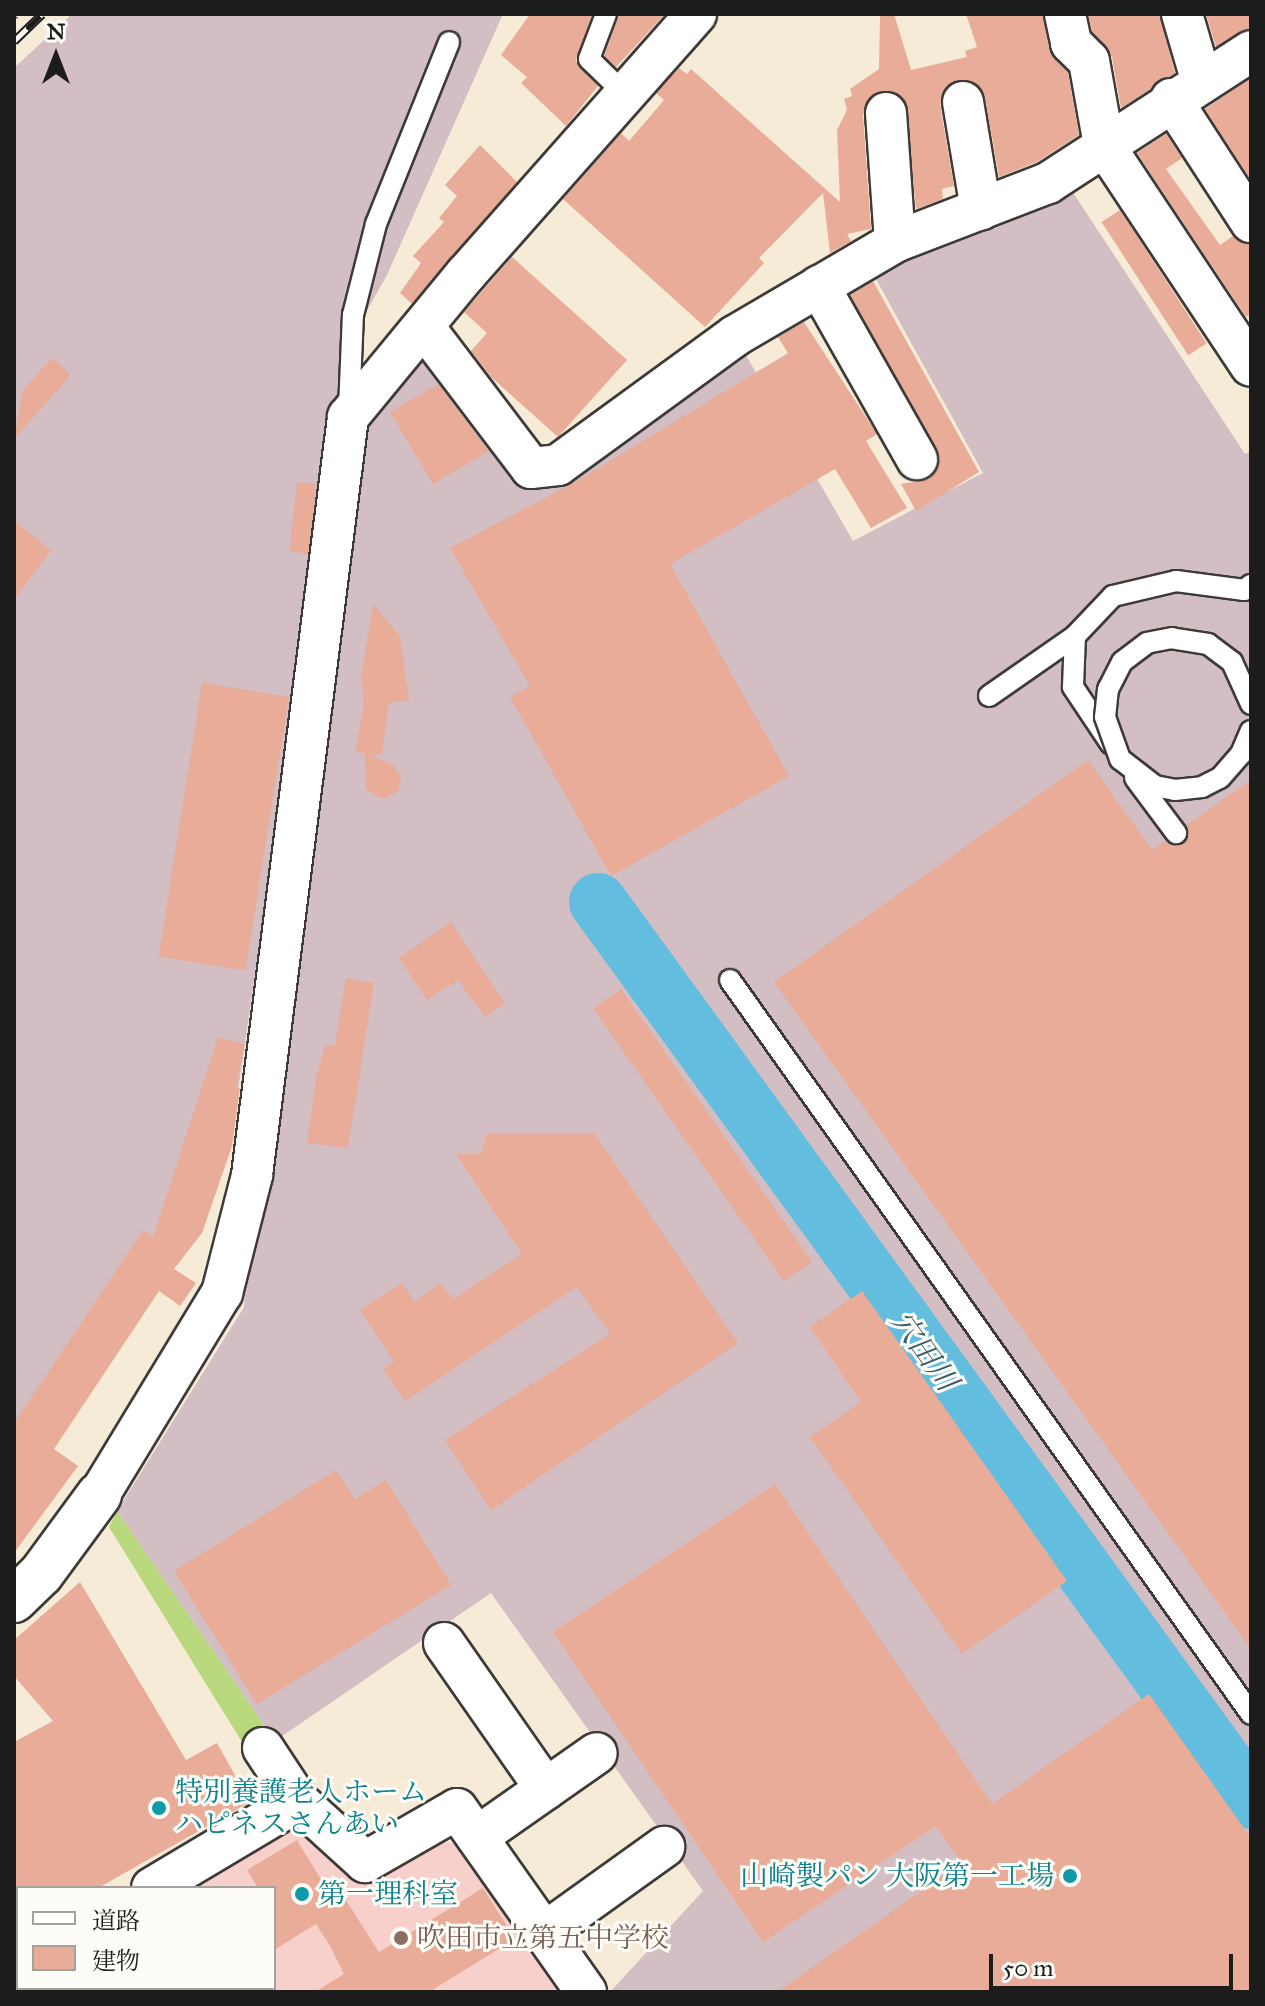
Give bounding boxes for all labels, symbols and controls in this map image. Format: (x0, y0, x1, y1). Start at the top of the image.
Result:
north arrow (16, 16, 96, 96)
text: N (47, 18, 65, 45)
water label: 穴田川 (883, 1304, 965, 1398)
place label: 特別養護老人ホーム ハピネスさんあい (175, 1775, 427, 1841)
marker: 特別養護老人ホーム ハピネスさんあい (150, 1799, 168, 1817)
place label: 山崎製パン 大阪第一工場 (740, 1859, 1054, 1893)
marker: 山崎製パン 大阪第一工場 (1061, 1867, 1079, 1885)
place label: 第一理科室 (318, 1877, 458, 1911)
marker: 第一理科室 (293, 1885, 311, 1903)
legend (16, 1886, 276, 1990)
text: 道路 (92, 1906, 140, 1936)
place label: 吹田市立第五中学校 (417, 1921, 669, 1955)
marker: 吹田市立第五中学校 (392, 1929, 410, 1947)
scale bar (993, 1938, 1237, 1988)
text: 建物 (92, 1946, 140, 1976)
text: 50 m (1003, 1953, 1053, 1983)

